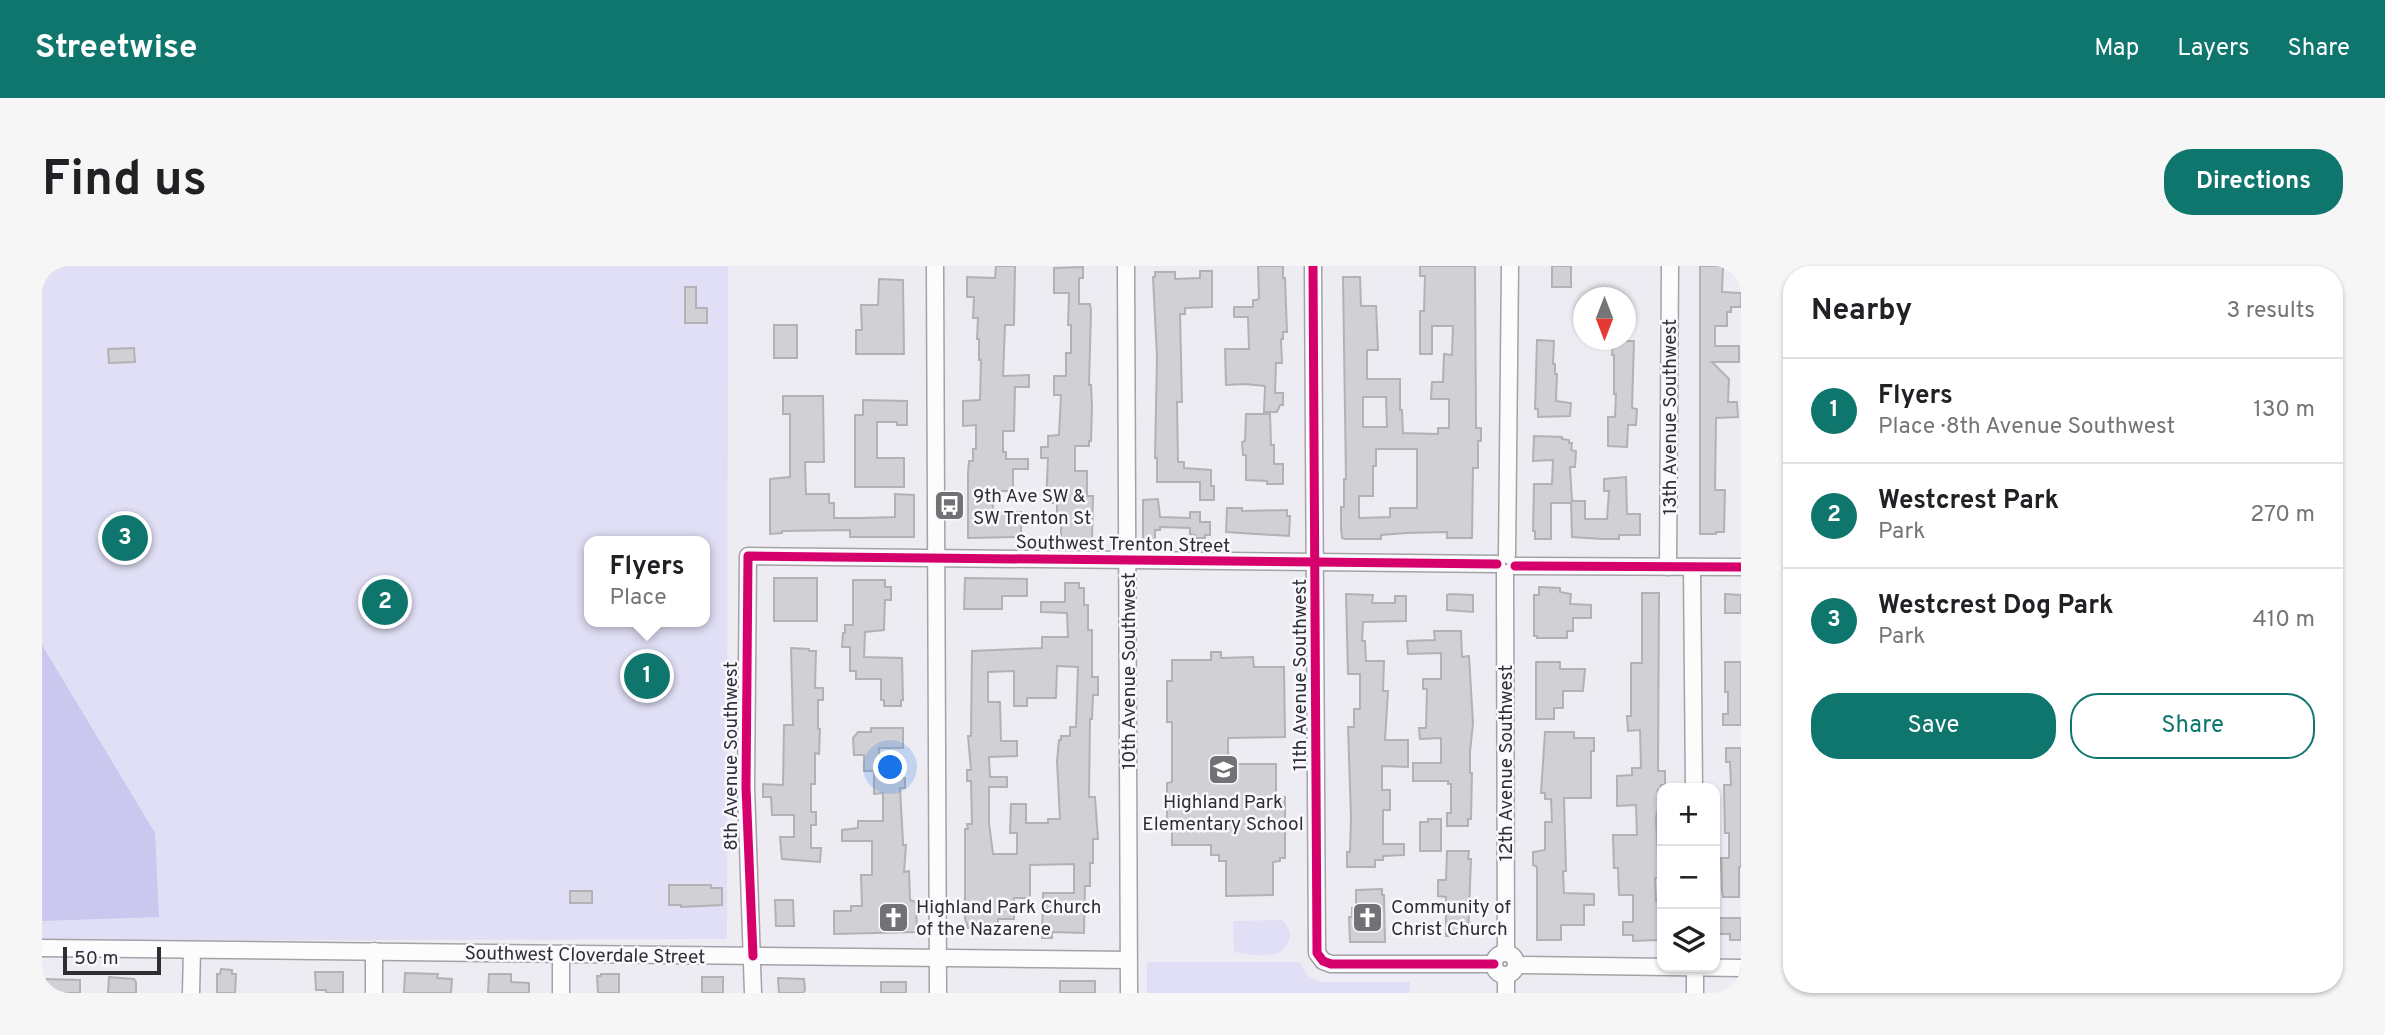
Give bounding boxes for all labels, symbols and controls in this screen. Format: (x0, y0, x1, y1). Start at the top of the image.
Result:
text: Streetwise (35, 28, 197, 70)
text: Map (2094, 34, 2139, 64)
text: Layers (2177, 34, 2249, 64)
text: Share (2287, 34, 2350, 64)
button: Directions (2164, 149, 2343, 215)
text: Find us (42, 151, 207, 213)
north arrow (1573, 287, 1636, 350)
text: Nearby (1811, 293, 1912, 330)
text: 3 results (2226, 297, 2315, 326)
street label: 13th Avenue Southwest (1659, 319, 1683, 515)
text: Flyers (1878, 380, 1953, 413)
text: 1 (1829, 396, 1839, 425)
text: 130 m (2253, 396, 2315, 425)
text: Place · 8th Avenue Southwest (1878, 413, 2175, 442)
place label: 9th Ave SW & SW Trenton St (973, 485, 1091, 531)
text: Westcrest Park (1878, 485, 2059, 518)
bus stop icon: 9th Ave SW & SW Trenton St (933, 489, 967, 523)
text: 2 (1827, 501, 1841, 530)
text: 270 m (2250, 501, 2315, 530)
pin: 3 (102, 512, 148, 564)
text: Park (1878, 518, 1925, 547)
street label: Southwest Trenton Street (1015, 531, 1231, 559)
popup (584, 536, 710, 627)
text: Flyers (610, 551, 684, 584)
street label: 10th Avenue Southwest (1118, 572, 1142, 770)
pin: 2 (362, 576, 408, 628)
street label: 11th Avenue Southwest (1289, 579, 1313, 771)
text: Place (610, 584, 667, 613)
text: Westcrest Dog Park (1878, 590, 2113, 623)
text: 3 (1827, 606, 1841, 635)
text: 410 m (2252, 606, 2315, 635)
text: Park (1878, 623, 1925, 652)
pin: 1 (624, 650, 670, 702)
street label: 8th Avenue Southwest (720, 661, 744, 851)
street label: 12th Avenue Southwest (1495, 665, 1519, 861)
button: Save (1811, 693, 2056, 759)
button: Share (2070, 693, 2315, 759)
your location (873, 750, 907, 784)
school or university icon: Highland Park Elementary School (1206, 753, 1240, 787)
map controls (1657, 783, 1720, 972)
button: + (1657, 783, 1720, 846)
place label: Highland Park Elementary School (1142, 791, 1304, 837)
button: − (1657, 846, 1720, 909)
place label: Highland Park Church of the Nazarene (916, 896, 1101, 942)
place label: Community of Christ Church (1391, 896, 1511, 942)
church icon: Highland Park Church of the Nazarene (876, 900, 910, 934)
church icon: Community of Christ Church (1351, 900, 1385, 934)
button: layers (1657, 909, 1720, 972)
street label: Southwest Cloverdale Street (464, 942, 706, 970)
scale bar (63, 944, 161, 976)
text: 50 m (74, 947, 119, 971)

